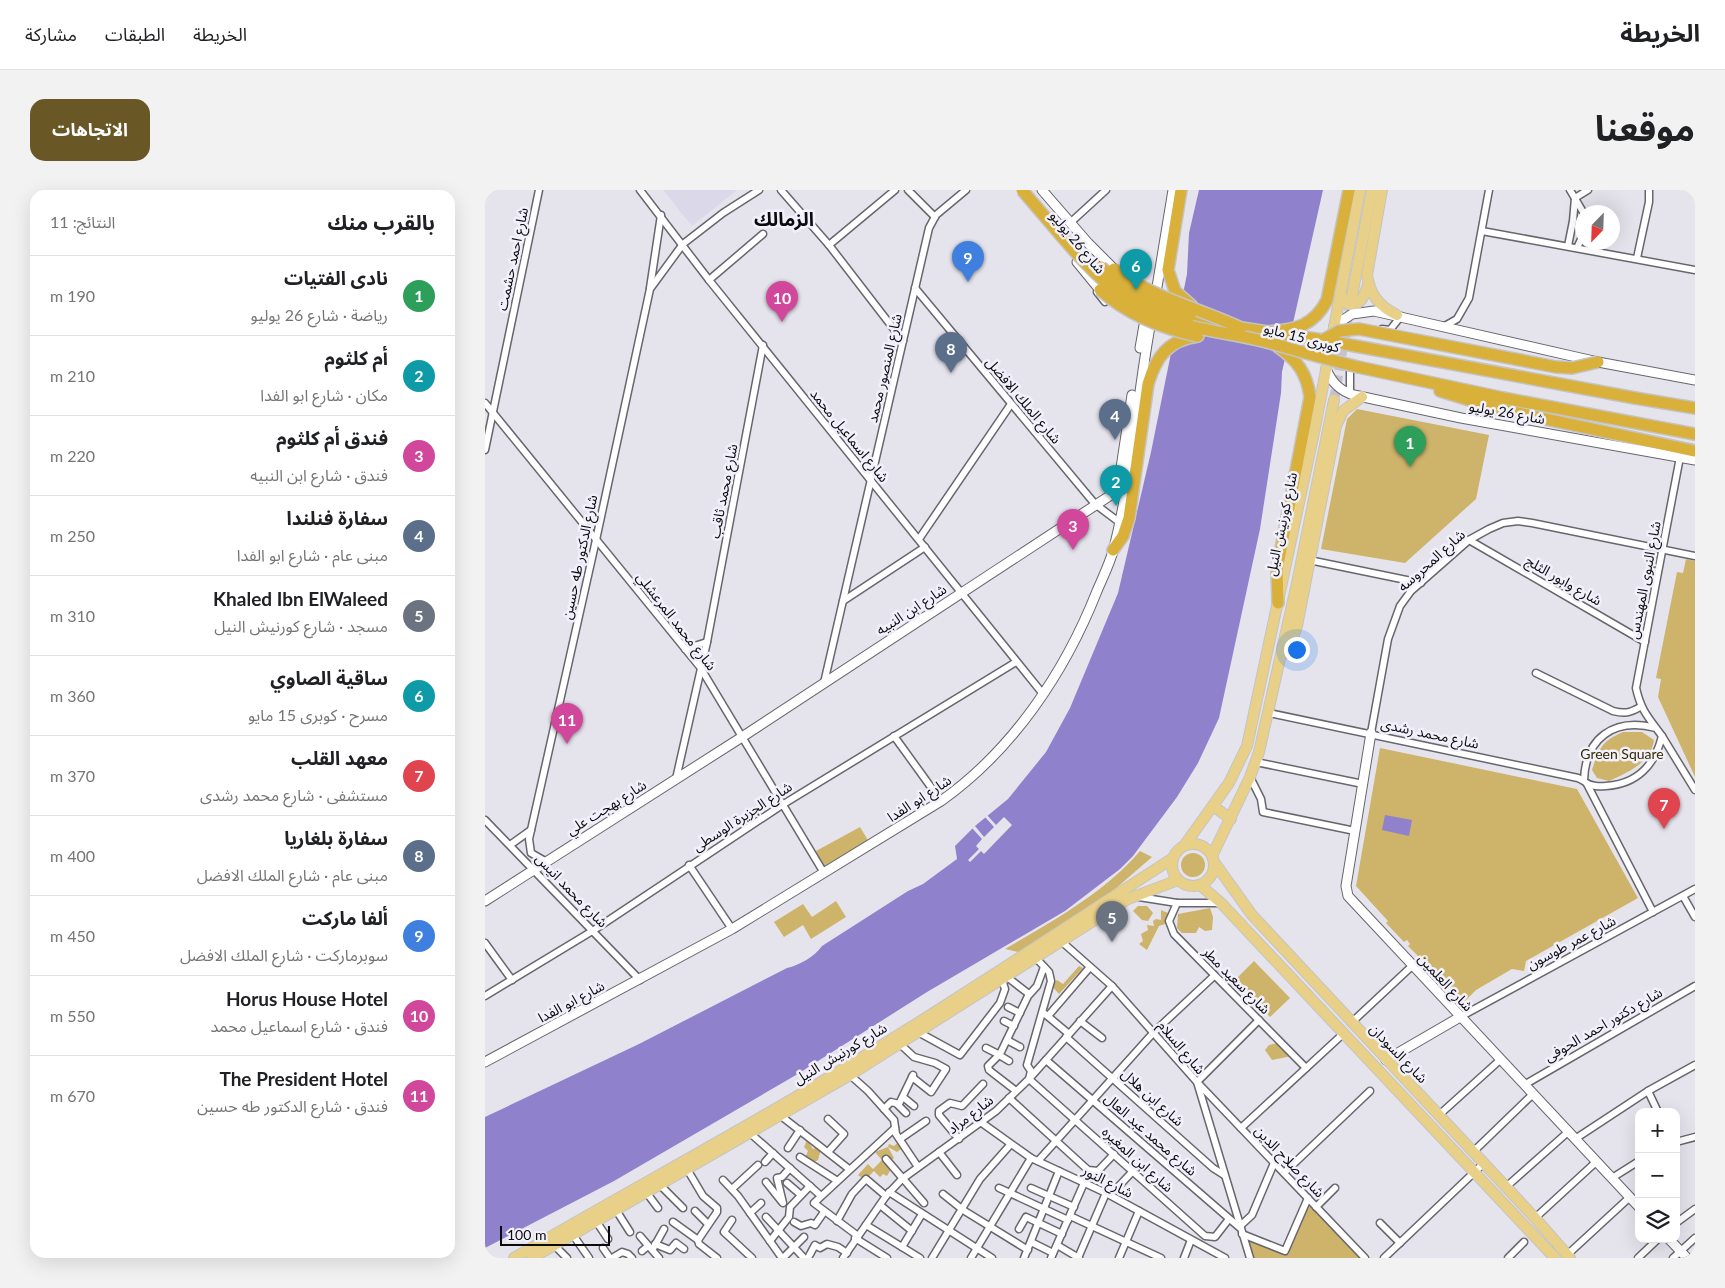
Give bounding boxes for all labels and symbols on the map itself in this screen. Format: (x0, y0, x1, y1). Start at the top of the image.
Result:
north arrow (1575, 205, 1620, 250)
street label: شارع احمد حشمت (493, 206, 534, 313)
district label: الزمالك (754, 207, 814, 231)
street label: شارع 26 يوليو (1044, 207, 1109, 279)
pin: 9 (952, 241, 984, 282)
pin: 6 (1120, 249, 1152, 290)
pin: 10 (766, 281, 798, 322)
street label: شارع المنصور محمد (863, 312, 908, 425)
street label: كوبرى 15 مايو (1262, 319, 1342, 356)
pin: 8 (935, 332, 967, 373)
street label: شارع الملك الافضل (981, 353, 1065, 449)
street label: شارع اسماعيل محمد (805, 385, 893, 487)
street label: شارع 26 يوليو (1467, 397, 1546, 430)
pin: 4 (1099, 399, 1131, 440)
pin: 1 (1394, 426, 1426, 467)
street label: شارع محمد ثاقب (705, 442, 743, 540)
pin: 2 (1100, 465, 1132, 506)
street label: شارع كورنيش النيل (1262, 471, 1303, 578)
street label: شارع الدكتور طه حسين (557, 493, 603, 622)
pin: 3 (1057, 509, 1089, 550)
street label: شارع النبوى المهندس (1624, 520, 1667, 641)
street label: شارع المحروسه (1394, 525, 1470, 597)
street label: شارع وابور الثلج (1521, 551, 1605, 611)
street label: شارع محمد المرعشلي (631, 568, 721, 676)
street label: شارع ابن النبيه (873, 580, 951, 641)
your location (1284, 637, 1310, 663)
pin: 11 (551, 703, 583, 744)
street label: شارع محمد رشدى (1379, 714, 1481, 755)
park label: Green Square (1580, 745, 1664, 762)
street label: شارع ابو الفدا (884, 771, 956, 827)
street label: شارع بهجت علي (563, 776, 651, 841)
street label: شارع الجزيرة الوسطى (689, 778, 797, 857)
pin: 7 (1648, 788, 1680, 829)
street label: شارع محمد انيس (530, 849, 612, 933)
pin: 5 (1096, 901, 1128, 942)
street label: شارع عمر طوسون (1524, 911, 1620, 975)
street label: شارع سعيد مطر (1197, 942, 1274, 1019)
street label: شارع العلمين (1413, 950, 1477, 1017)
street label: شارع ابو الفدا (535, 976, 609, 1028)
street label: شارع دكتور احمد الحوفى (1541, 983, 1667, 1067)
street label: شارع السلام (1152, 1017, 1209, 1079)
street label: شارع كورنيش النيل (790, 1019, 891, 1090)
street label: شارع السودان (1364, 1020, 1432, 1088)
street label: شارع ابن هلال (1116, 1065, 1188, 1132)
street label: شارع محمد عبد العال (1099, 1089, 1201, 1181)
street label: شارع مراد (944, 1091, 998, 1140)
street label: شارع صلاح الدين (1249, 1122, 1329, 1203)
street label: شارع ابن المغيره (1097, 1123, 1177, 1198)
street label: شارع النور (1078, 1161, 1136, 1204)
scale bar (500, 1223, 610, 1246)

